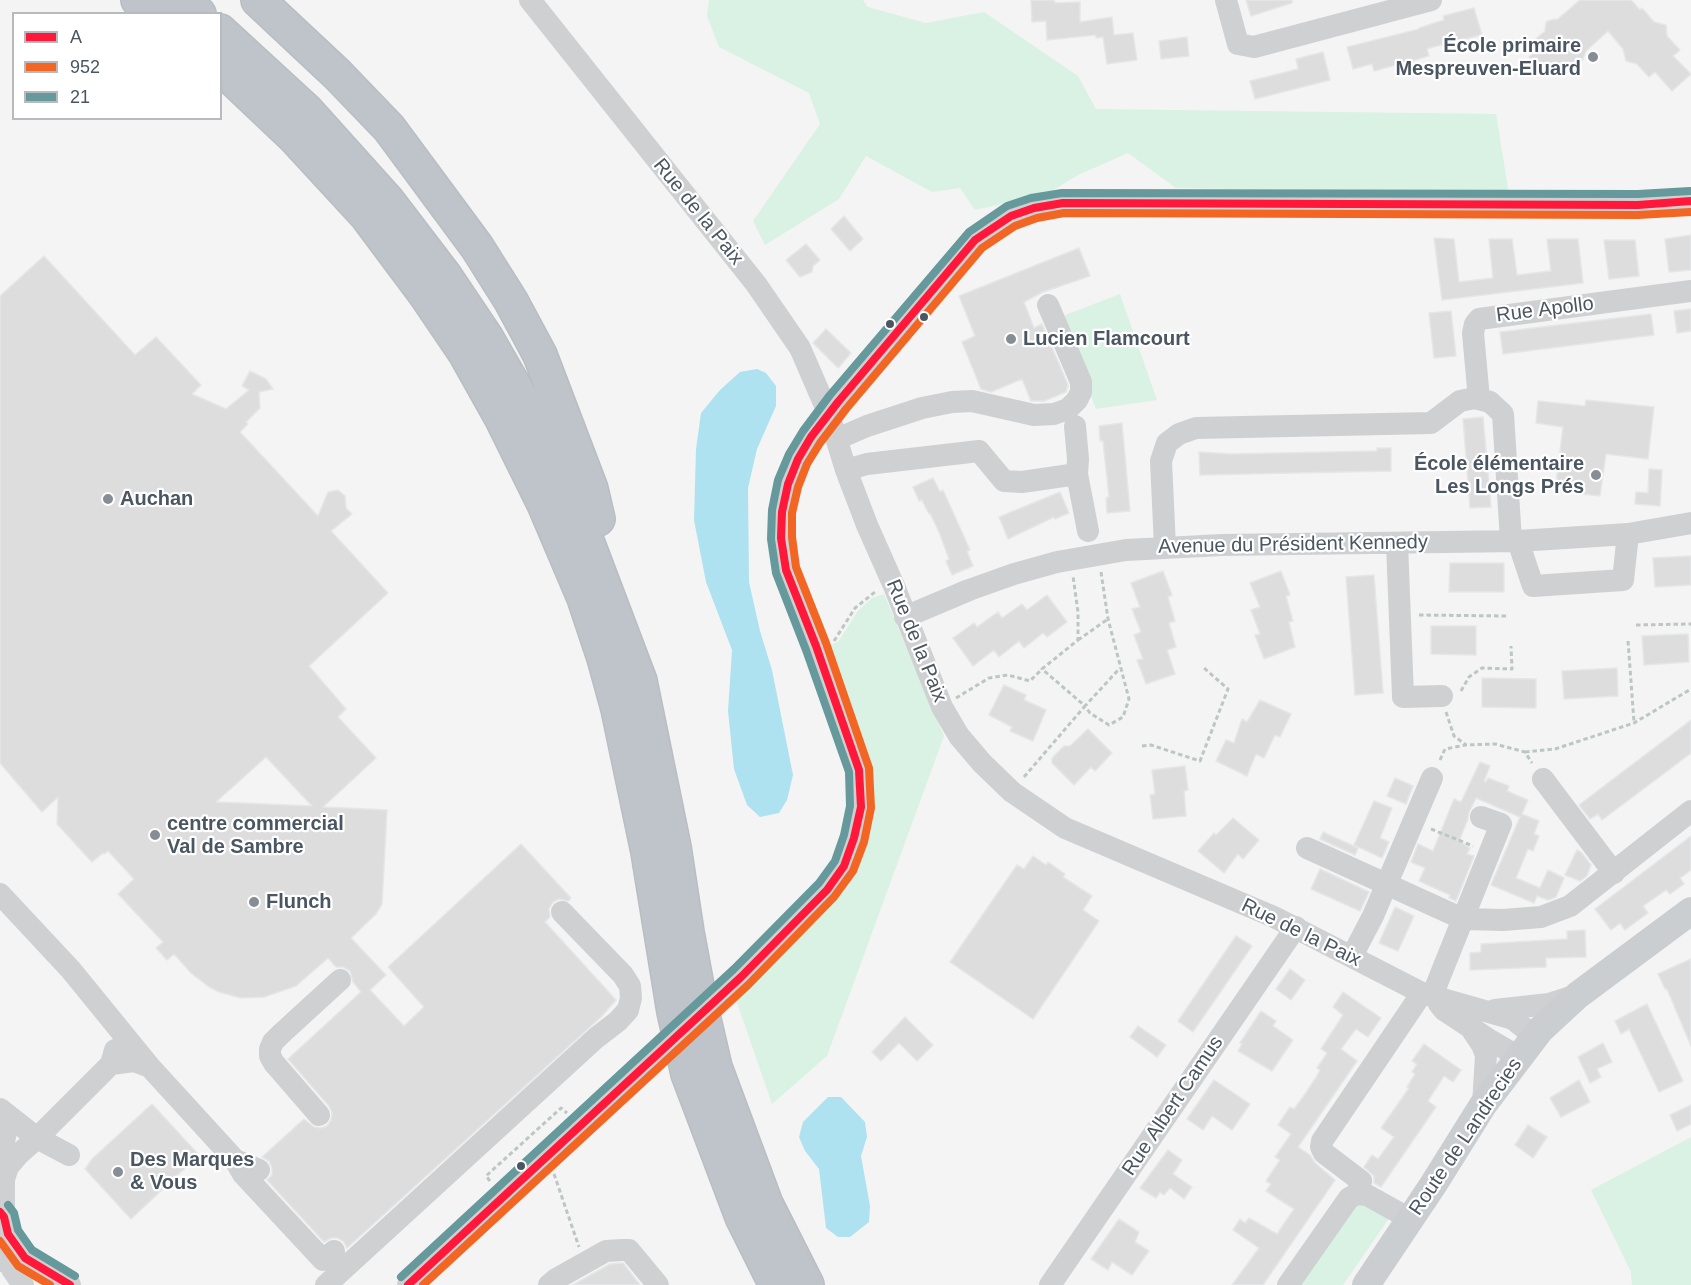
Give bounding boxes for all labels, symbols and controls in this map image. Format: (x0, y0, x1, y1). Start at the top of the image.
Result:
legend (12, 12, 222, 120)
text: A (70, 27, 82, 47)
place label: École primaire Mespreuven-Eluard (1395, 34, 1581, 81)
marker: École primaire Mespreuven-Eluard (1586, 50, 1600, 64)
text: 952 (70, 57, 100, 77)
text: 21 (70, 87, 90, 107)
street label: Rue de la Paix (648, 154, 748, 270)
street label: Rue Apollo (1495, 292, 1595, 328)
unlabelled marker (918, 311, 930, 323)
unlabelled marker (884, 318, 896, 330)
place label: Lucien Flamcourt (1023, 327, 1190, 351)
marker: Lucien Flamcourt (1004, 332, 1018, 346)
place label: École élémentaire Les Longs Prés (1414, 452, 1584, 499)
marker: École élémentaire Les Longs Prés (1589, 468, 1603, 482)
place label: Auchan (120, 487, 193, 511)
marker: Auchan (101, 492, 115, 506)
street label: Avenue du Président Kennedy (1158, 531, 1428, 559)
street label: Rue de la Paix (881, 576, 951, 706)
place label: centre commercial Val de Sambre (167, 812, 344, 859)
marker: centre commercial Val de Sambre (148, 828, 162, 842)
place label: Flunch (266, 890, 332, 914)
street label: Rue de la Paix (1237, 894, 1365, 972)
marker: Flunch (247, 895, 261, 909)
street label: Rue Albert Camus (1117, 1032, 1229, 1180)
street label: Route de Landrecies (1404, 1054, 1528, 1220)
place label: Des Marques & Vous (130, 1148, 254, 1195)
unlabelled marker (515, 1160, 527, 1172)
marker: Des Marques & Vous (111, 1165, 125, 1179)

